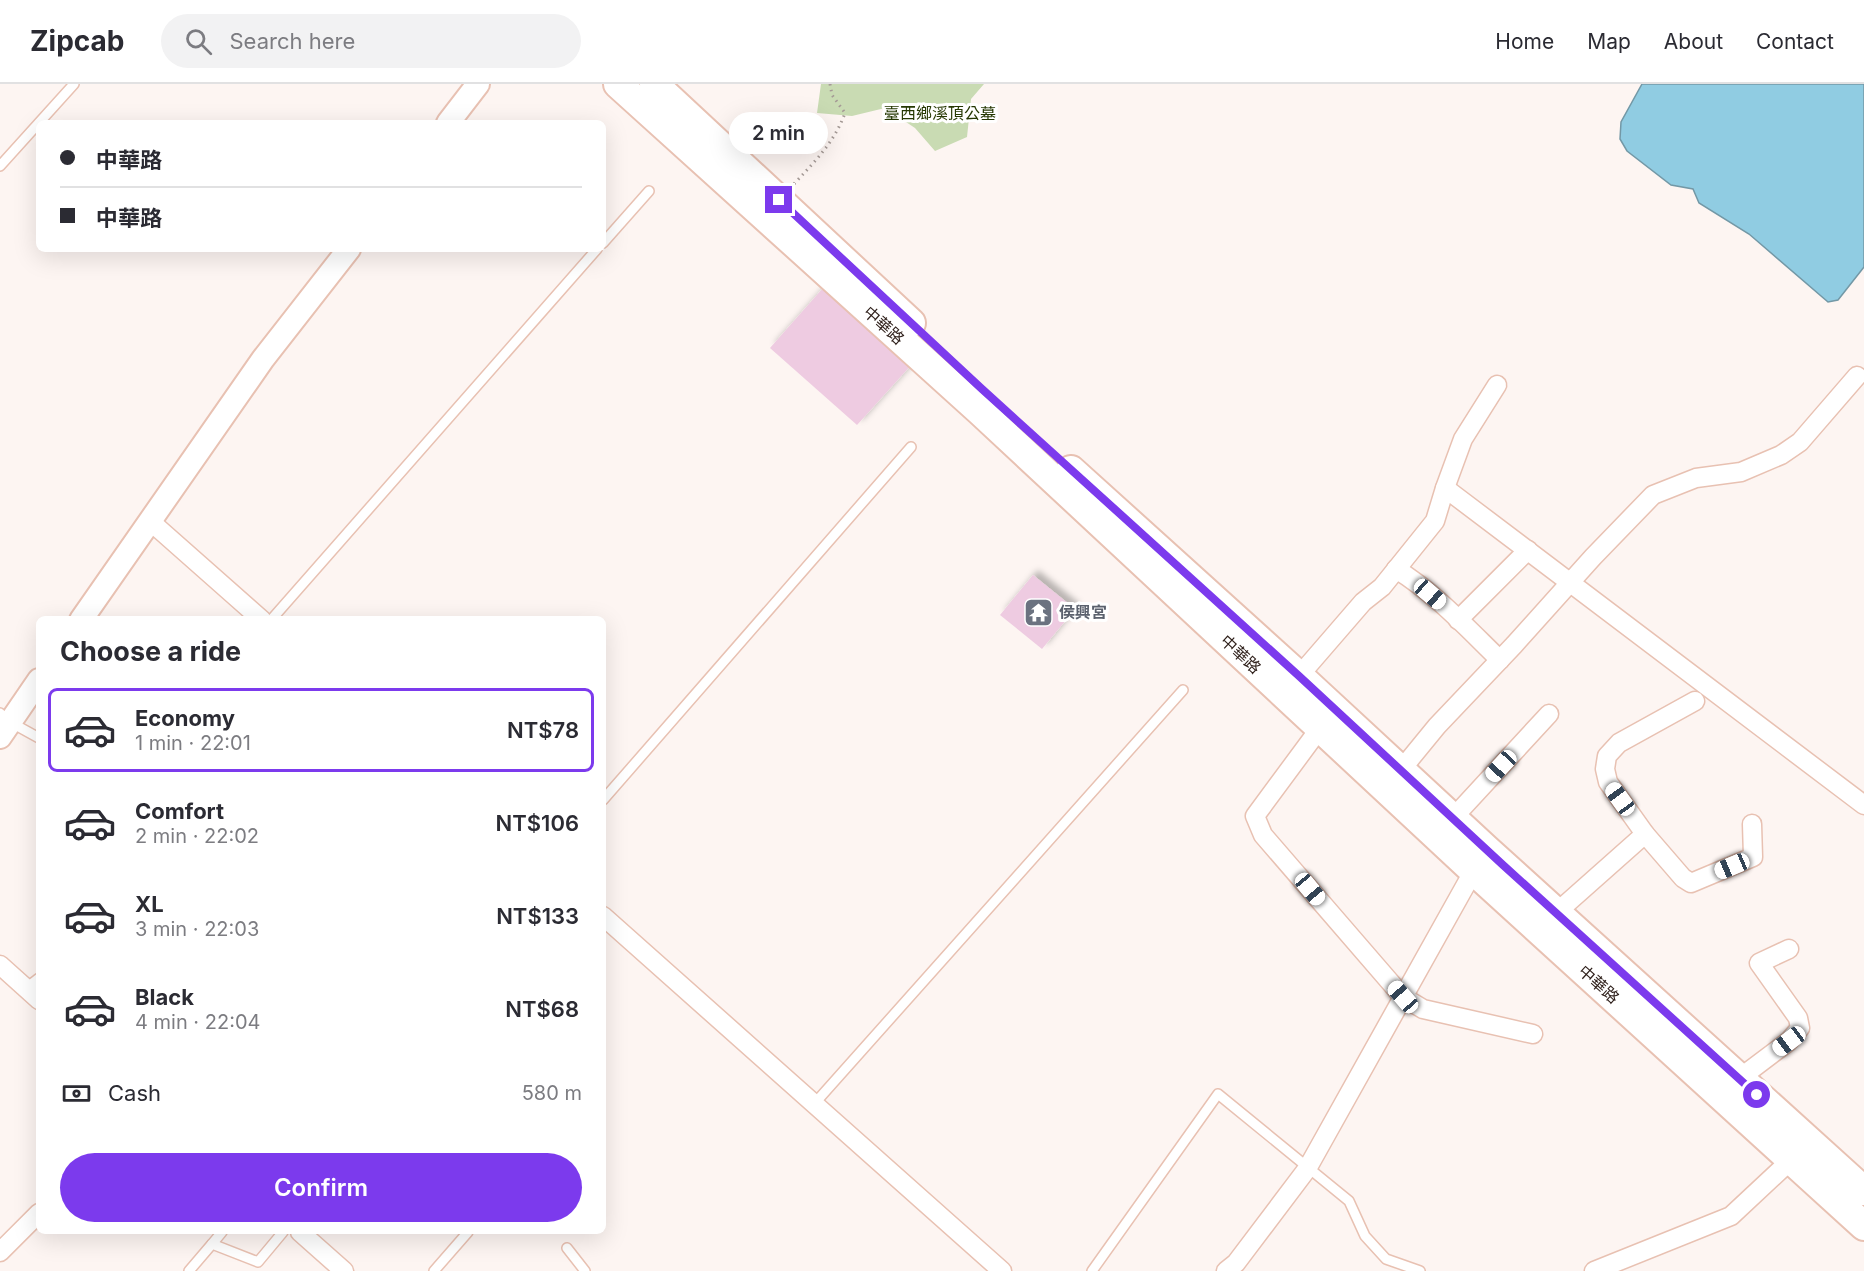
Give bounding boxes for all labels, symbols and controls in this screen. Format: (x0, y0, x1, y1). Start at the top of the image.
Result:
search box (161, 14, 581, 68)
text: Zipcab (30, 24, 125, 58)
icon: search (182, 25, 215, 58)
text: Search here (230, 28, 355, 54)
text: Home (1495, 29, 1554, 54)
text: Map (1587, 29, 1631, 54)
text: About (1664, 29, 1723, 54)
text: Contact (1756, 29, 1834, 54)
park label: 臺西鄉溪頂公墓 (884, 103, 996, 123)
callout: 2 min (730, 113, 828, 155)
text: 2 min (752, 121, 805, 145)
text: 中華路 (96, 147, 162, 173)
route end (765, 186, 792, 213)
text: 中華路 (96, 205, 162, 231)
street label: 中華路 (859, 302, 909, 348)
car (1411, 575, 1449, 613)
temple icon: 侯興宮 (1022, 596, 1054, 628)
place label: 侯興宮 (1059, 602, 1107, 622)
street label: 中華路 (1217, 630, 1265, 678)
text: Choose a ride (60, 635, 241, 668)
icon: car (63, 703, 117, 757)
text: Economy (135, 705, 235, 731)
text: NT$78 (507, 717, 579, 743)
text: 1 min · 22:01 (135, 731, 251, 755)
car (1482, 747, 1520, 785)
car (1602, 779, 1638, 819)
icon: car (63, 796, 117, 850)
text: Comfort (135, 798, 224, 824)
text: NT$106 (496, 810, 579, 836)
text: 2 min · 22:02 (135, 824, 259, 848)
car (1712, 851, 1752, 881)
car (1292, 869, 1328, 909)
icon: car (63, 889, 117, 943)
text: XL (135, 891, 164, 917)
text: NT$133 (496, 903, 579, 929)
text: 3 min · 22:03 (135, 917, 259, 941)
street label: 中華路 (1574, 961, 1624, 1007)
car (1384, 978, 1422, 1016)
icon: car (63, 982, 117, 1036)
text: Black (135, 984, 194, 1010)
text: NT$68 (505, 996, 579, 1022)
text: 4 min · 22:04 (135, 1010, 260, 1034)
car (1769, 1023, 1809, 1059)
icon: cash (60, 1077, 93, 1110)
text: Cash (108, 1080, 161, 1106)
text: 580 m (522, 1081, 582, 1105)
route start (1743, 1081, 1770, 1108)
button: Confirm (60, 1153, 582, 1222)

